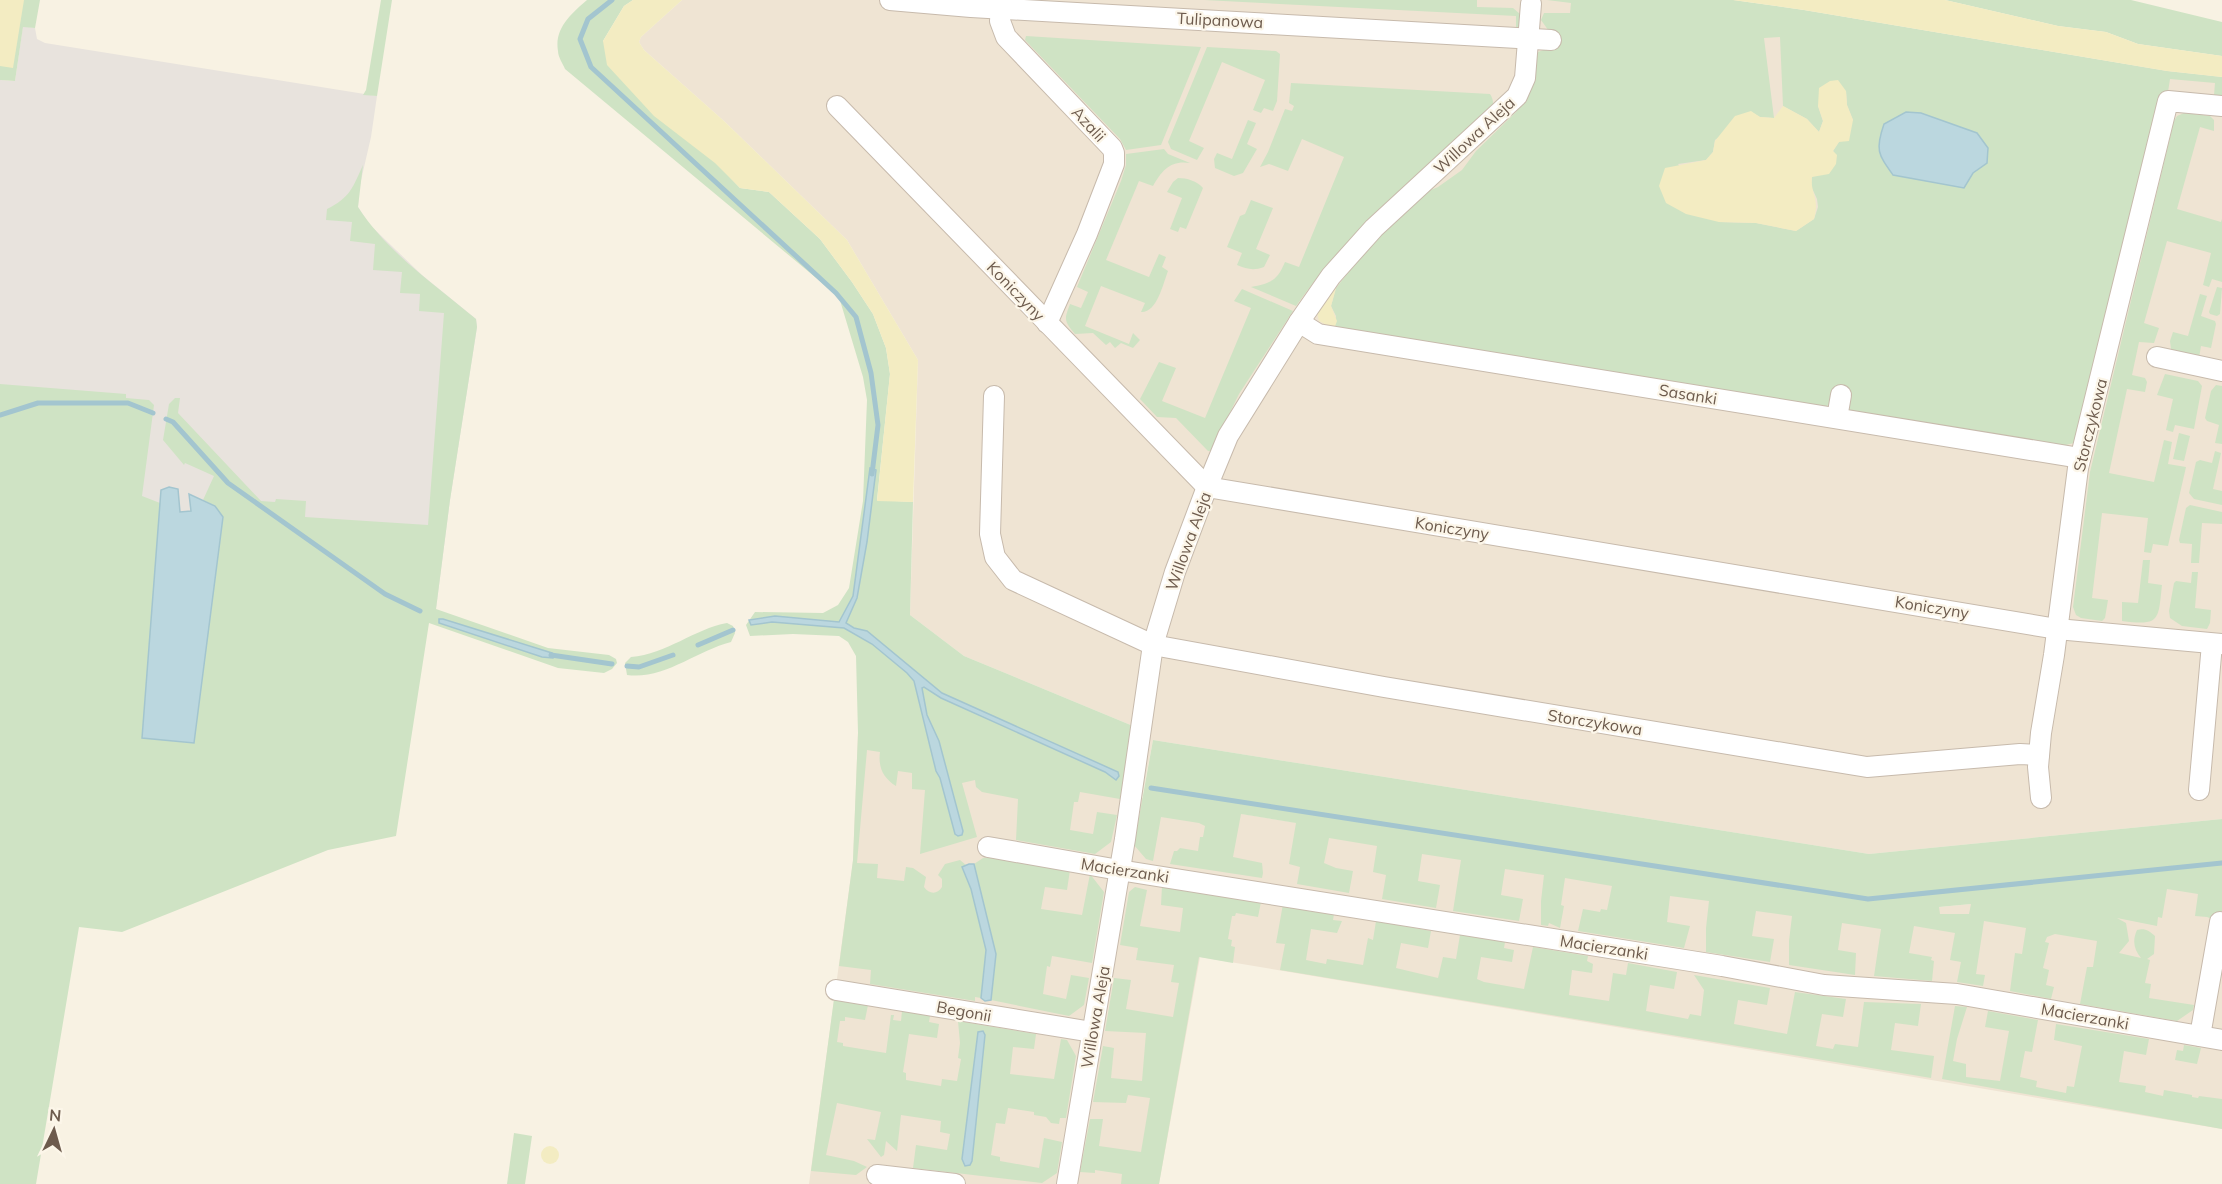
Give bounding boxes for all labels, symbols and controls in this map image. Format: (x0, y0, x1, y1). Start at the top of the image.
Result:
street label: Tulipanowa (1176, 8, 1264, 32)
street label: Willowa Aleja (1429, 92, 1519, 178)
street label: Azalii (1068, 102, 1110, 146)
street label: Koniczyny (983, 257, 1049, 325)
street label: Storczykowa (2069, 376, 2111, 474)
street label: Sasanki (1658, 380, 1718, 408)
street label: Willowa Aleja (1161, 489, 1215, 593)
street label: Koniczyny (1414, 512, 1491, 544)
street label: Koniczyny (1894, 591, 1971, 623)
street label: Storczykowa (1546, 705, 1644, 739)
street label: Macierzanki (1080, 853, 1170, 887)
street label: Macierzanki (1559, 930, 1649, 964)
street label: Willowa Aleja (1076, 964, 1114, 1070)
street label: Begonii (935, 996, 993, 1026)
street label: Macierzanki (2040, 998, 2130, 1034)
north arrow (24, 1100, 84, 1160)
text: N (48, 1105, 62, 1126)

